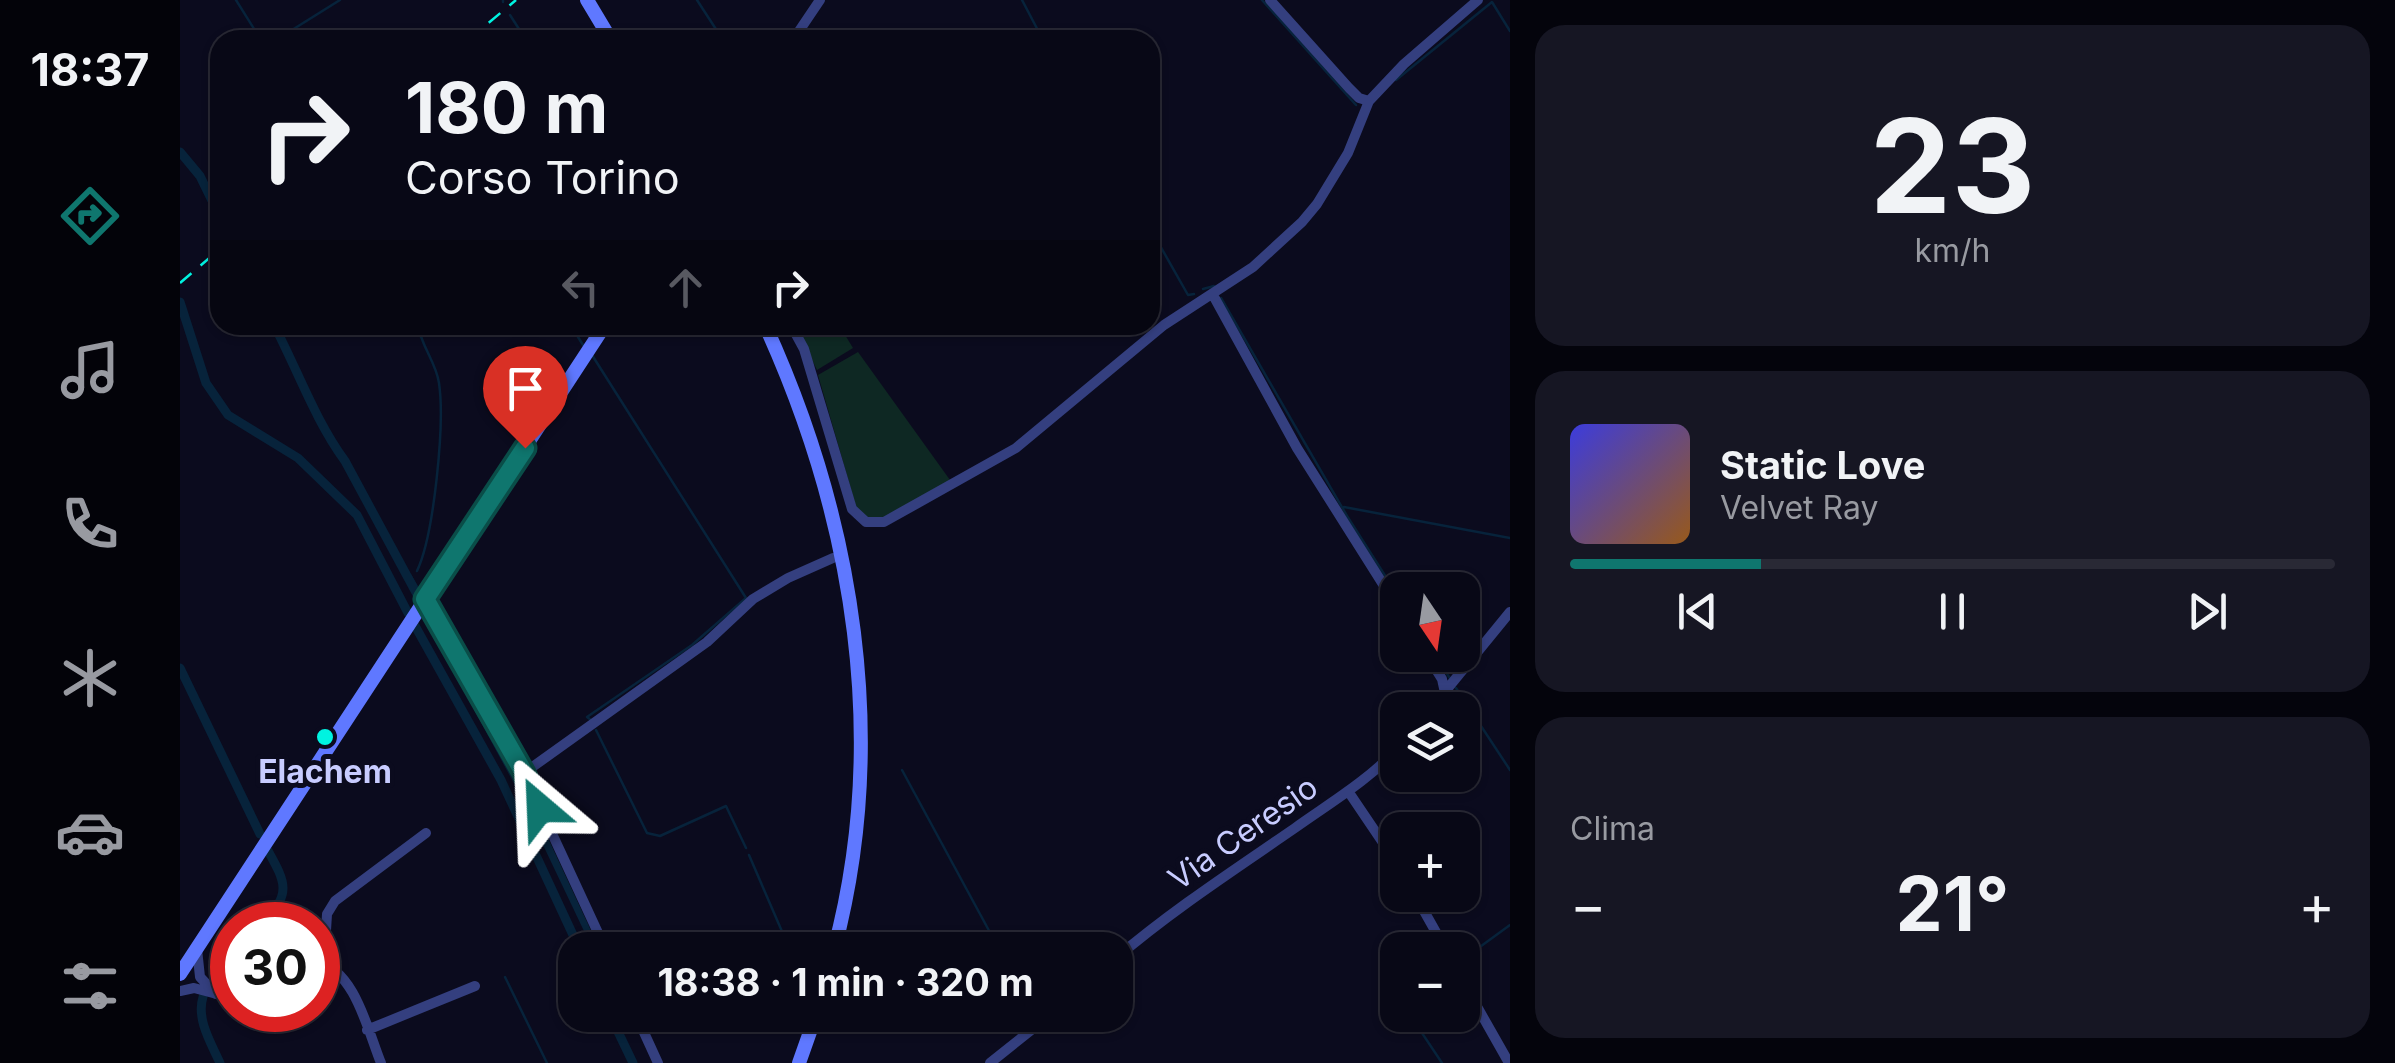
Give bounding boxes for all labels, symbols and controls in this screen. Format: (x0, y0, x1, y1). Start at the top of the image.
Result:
text: 18:37 (31, 42, 149, 97)
text: 180 m (405, 65, 608, 150)
icon: right (240, 70, 370, 200)
text: 23 (1870, 87, 2035, 244)
text: Corso Torino (405, 150, 680, 205)
icon: directions (55, 181, 125, 251)
text: km/h (1914, 231, 1991, 270)
icon: left (553, 260, 608, 315)
icon: ahead (658, 260, 713, 315)
icon: right (763, 260, 818, 315)
icon: music (55, 335, 125, 405)
pin (483, 346, 568, 449)
icon: arrive (498, 361, 553, 416)
text: Static Love (1720, 442, 1925, 488)
text: Velvet Ray (1720, 488, 1878, 527)
icon: phone (55, 489, 125, 559)
north arrow (1380, 572, 1480, 672)
map controls (1380, 572, 1480, 1032)
icon: previous (1670, 584, 1725, 639)
icon: pause (1925, 584, 1980, 639)
icon: next (2180, 584, 2235, 639)
icon: climate (55, 643, 125, 713)
button: layers (1380, 692, 1480, 792)
marker: Elachem (314, 726, 336, 748)
place label: Elachem (258, 752, 392, 791)
position arrow (488, 756, 592, 860)
street label: Via Ceresio (1161, 767, 1325, 898)
icon: car (55, 797, 125, 867)
text: Clima (1570, 809, 1655, 848)
button: + (1380, 812, 1480, 912)
text: 21° (1895, 858, 2010, 949)
text: − (1570, 872, 1606, 938)
text: + (2299, 872, 2335, 938)
speed limit sign: 30 (210, 902, 340, 1032)
button: − (1380, 932, 1480, 1032)
icon: filters (55, 951, 125, 1021)
text: 18:38 · 1 min · 320 m (657, 959, 1034, 1005)

